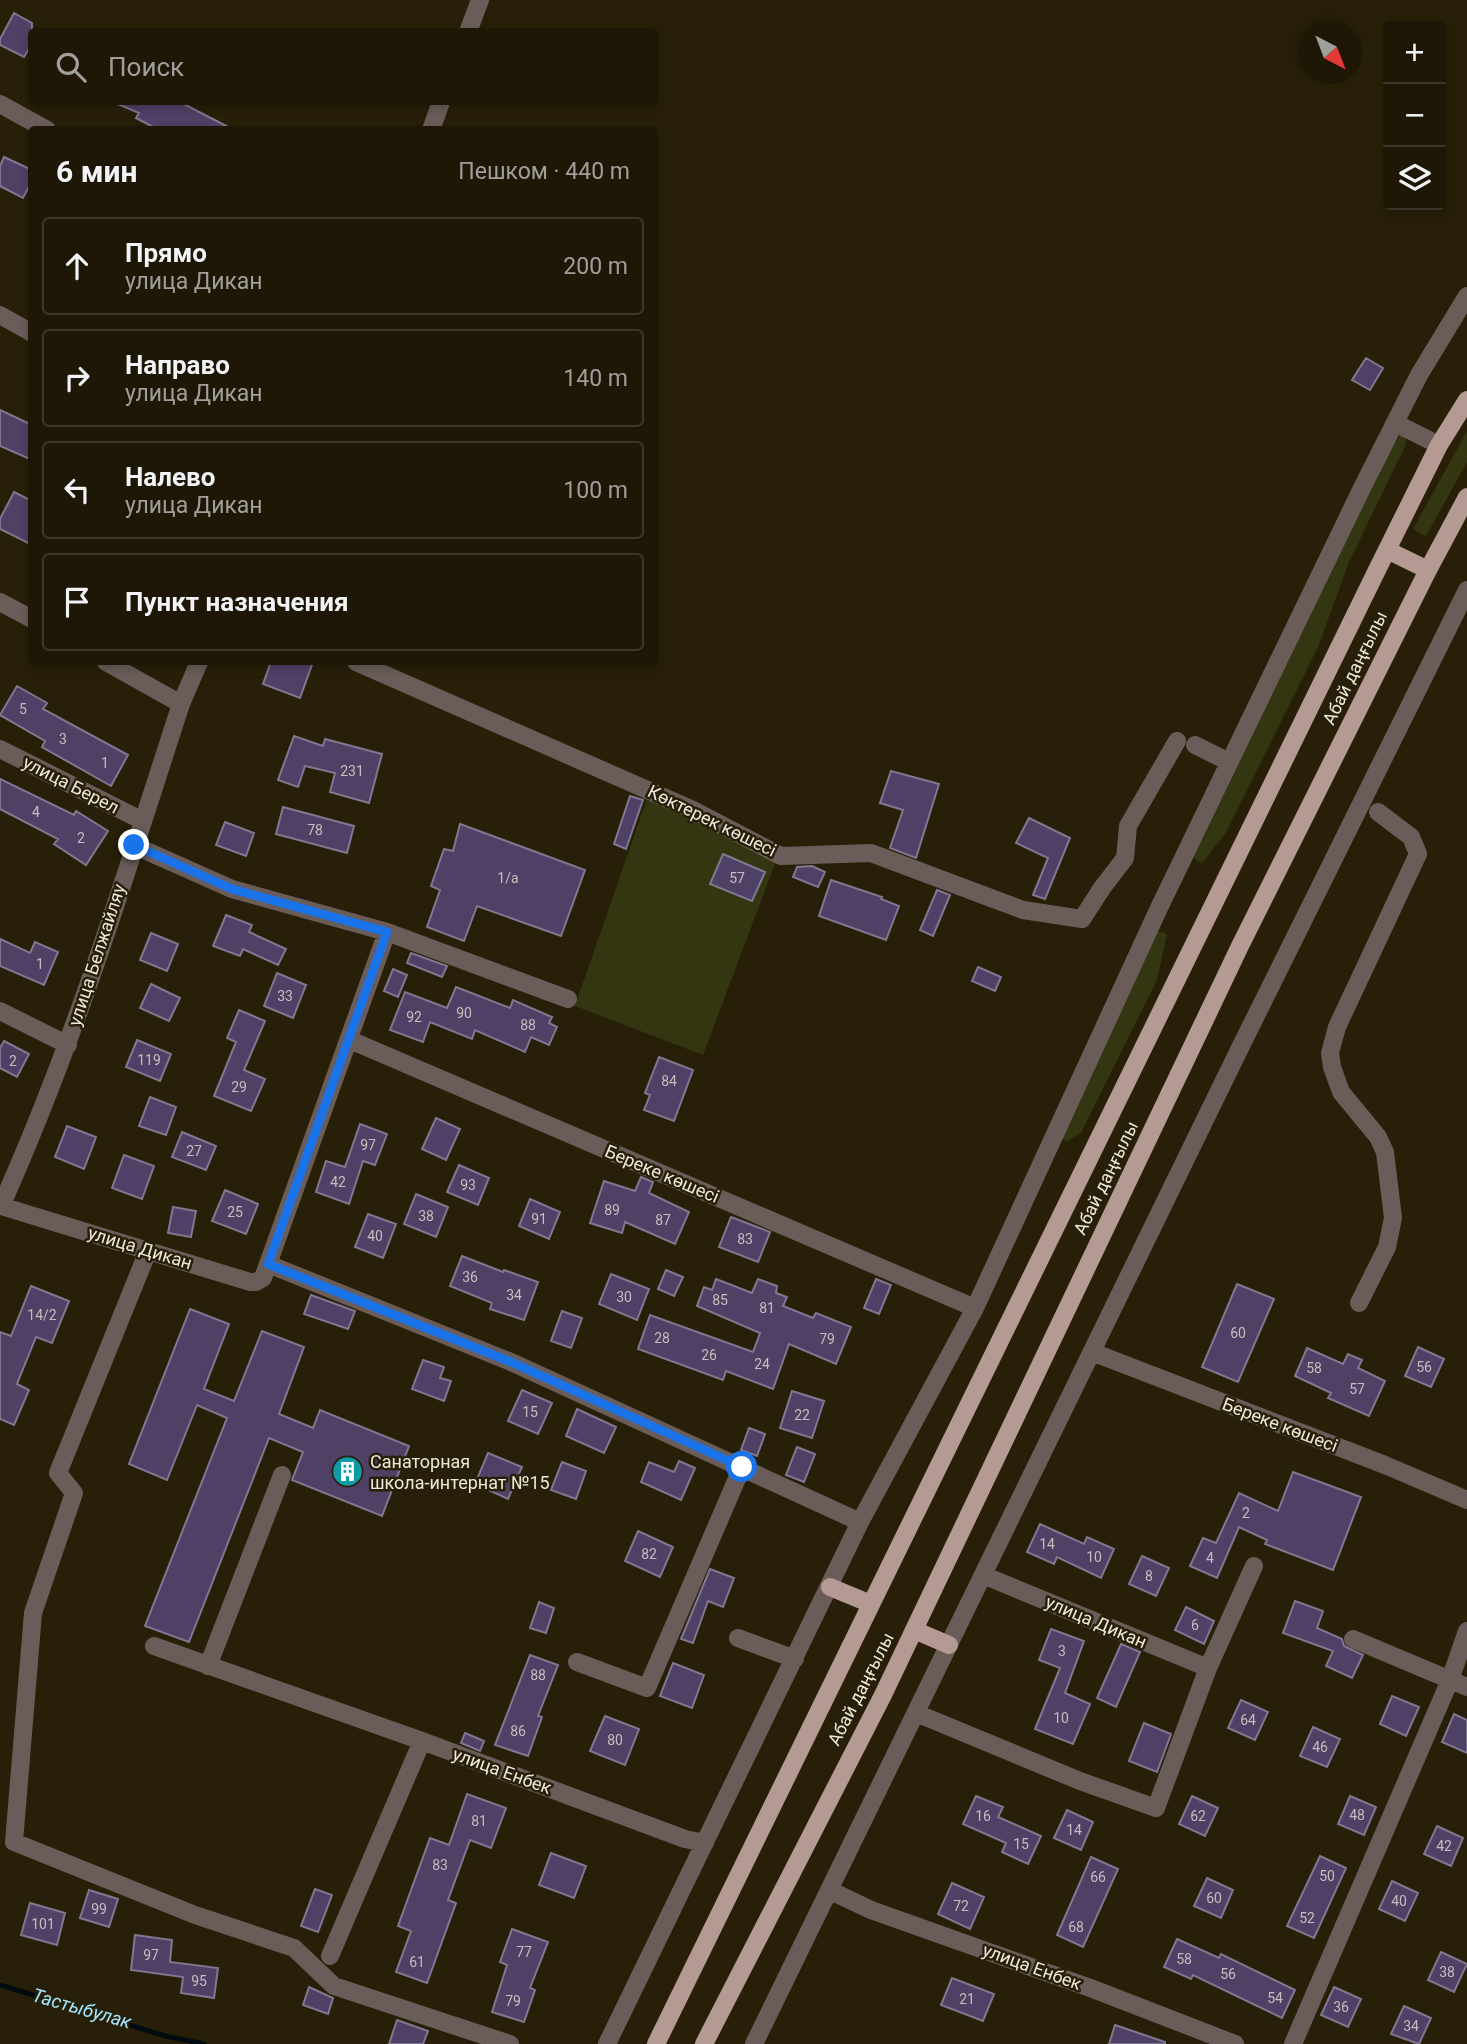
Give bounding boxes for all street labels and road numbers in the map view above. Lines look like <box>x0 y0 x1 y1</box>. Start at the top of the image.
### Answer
street label: Абай даңғылы <box>1318 608 1391 728</box>
street label: улица Берел <box>20 751 123 818</box>
street label: Көктерек көшесі <box>645 780 780 861</box>
street label: улица Белжайляу <box>64 881 130 1028</box>
street label: Абай даңғылы <box>1069 1118 1142 1238</box>
street label: Береке көшесі <box>602 1140 722 1207</box>
street label: улица Дикан <box>86 1222 195 1273</box>
street label: Береке көшесі <box>1220 1393 1341 1456</box>
street label: улица Дикан <box>1043 1591 1150 1652</box>
street label: Абай даңғылы <box>823 1629 898 1749</box>
street label: улица Енбек <box>450 1743 555 1798</box>
street label: улица Енбек <box>980 1939 1085 1994</box>

